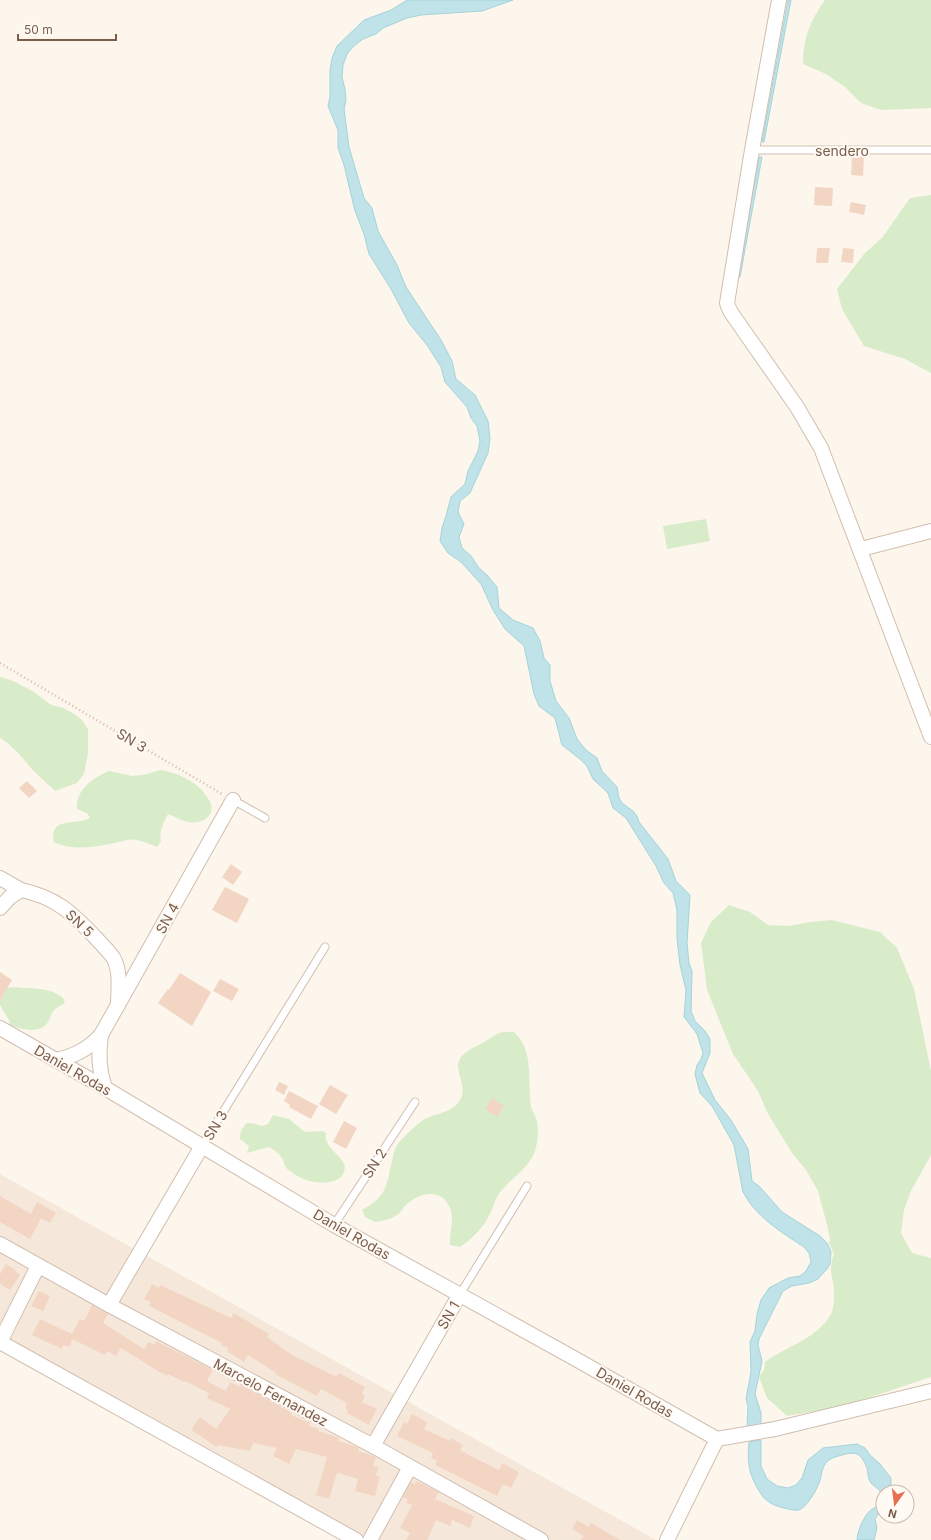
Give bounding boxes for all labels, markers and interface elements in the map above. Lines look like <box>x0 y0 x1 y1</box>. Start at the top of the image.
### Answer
scale bar <box>18 16 116 42</box>
text: 50 m <box>24 22 53 37</box>
street label: sendero <box>815 142 869 159</box>
street label: SN 3 <box>114 724 150 756</box>
street label: SN 4 <box>152 900 182 936</box>
street label: SN 5 <box>63 906 97 940</box>
street label: Daniel Rodas <box>31 1041 115 1099</box>
street label: SN 3 <box>199 1107 231 1143</box>
street label: SN 2 <box>358 1145 390 1181</box>
street label: Daniel Rodas <box>310 1205 394 1263</box>
street label: SN 1 <box>433 1298 463 1332</box>
street label: Marcelo Fernandez <box>211 1355 331 1429</box>
street label: Daniel Rodas <box>593 1363 677 1421</box>
north arrow <box>875 1484 915 1524</box>
text: N <box>887 1506 898 1522</box>

